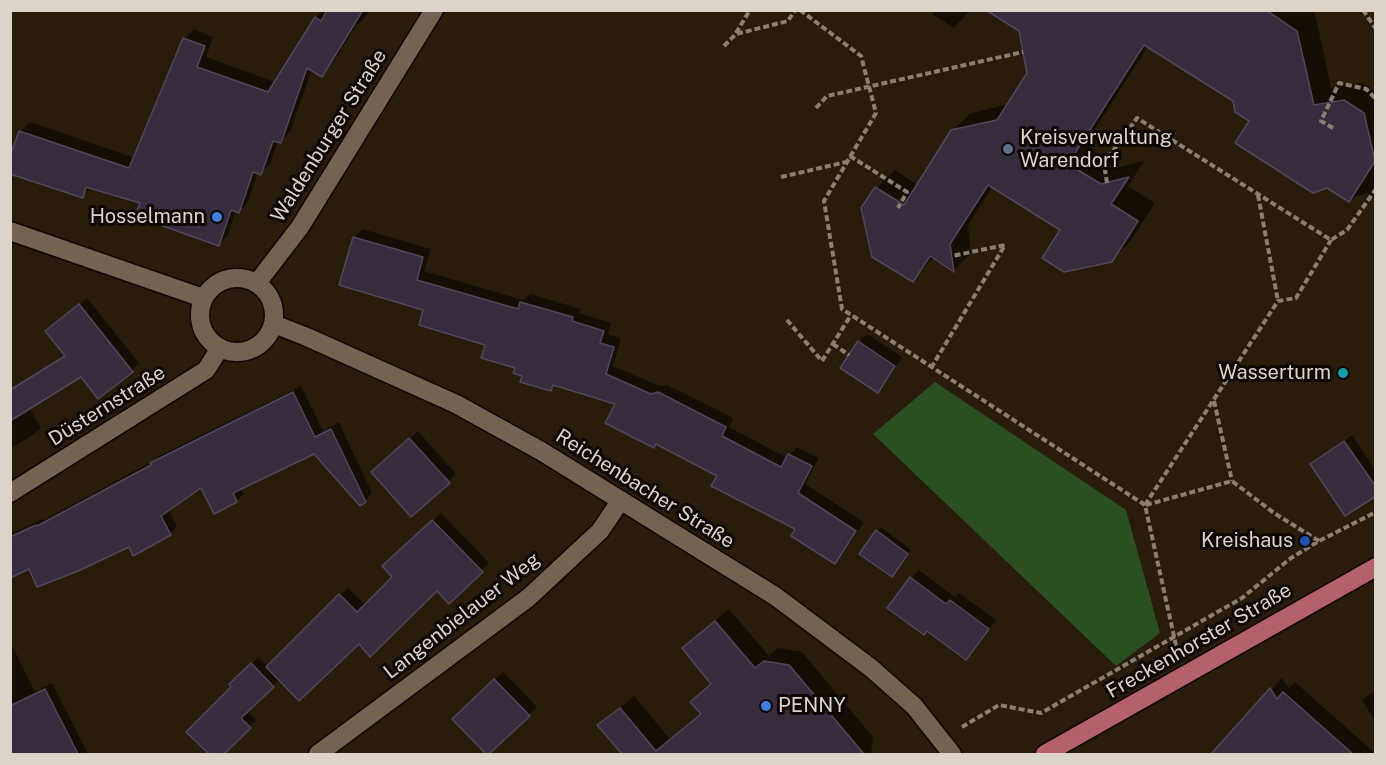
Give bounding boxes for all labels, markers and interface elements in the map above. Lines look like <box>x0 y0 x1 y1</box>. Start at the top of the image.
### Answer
street label: Waldenburger Straße <box>266 45 392 227</box>
place label: Kreisverwaltung Warendorf <box>1020 126 1172 173</box>
marker: Kreisverwaltung Warendorf <box>1001 142 1015 156</box>
place label: Hosselmann <box>90 205 205 229</box>
marker: Hosselmann <box>210 210 224 224</box>
street label: Düsternstraße <box>44 361 170 451</box>
place label: Wasserturm <box>1218 361 1331 385</box>
marker: Wasserturm <box>1336 366 1350 380</box>
street label: Reichenbacher Straße <box>551 424 739 554</box>
place label: Kreishaus <box>1201 529 1293 553</box>
marker: Kreishaus <box>1298 534 1312 548</box>
street label: Langenbielauer Weg <box>379 548 545 684</box>
street label: Freckenhorster Straße <box>1102 578 1296 704</box>
place label: PENNY <box>778 694 846 718</box>
marker: PENNY <box>759 699 773 713</box>

